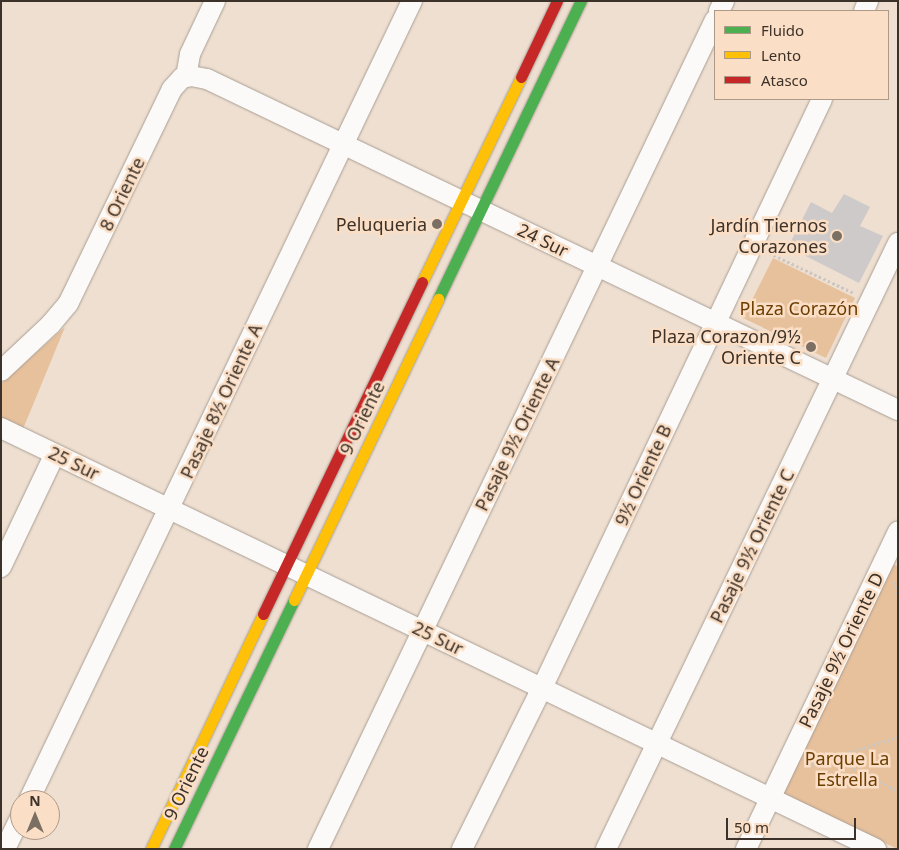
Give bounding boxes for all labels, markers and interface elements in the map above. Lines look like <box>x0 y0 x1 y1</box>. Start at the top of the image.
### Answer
legend <box>714 10 889 100</box>
text: Fluido <box>761 20 804 40</box>
text: Lento <box>761 45 801 65</box>
text: Atasco <box>761 70 808 90</box>
street label: 8 Oriente <box>95 154 149 234</box>
place label: Peluqueria <box>336 213 427 235</box>
place label: Jardín Tiernos Corazones <box>711 215 827 258</box>
marker: Peluqueria <box>431 218 443 230</box>
street label: 24 Sur <box>514 219 572 261</box>
marker: Jardín Tiernos Corazones <box>831 230 843 242</box>
park label: Plaza Corazón <box>740 297 858 319</box>
street label: Pasaje 8½ Oriente A <box>176 320 266 482</box>
place label: Plaza Corazon/9½ Oriente C <box>651 326 801 368</box>
marker: Plaza Corazon/9½ Oriente C <box>805 341 817 353</box>
street label: Pasaje 9½ Oriente A <box>470 354 564 514</box>
street label: 9 Oriente <box>335 378 389 458</box>
street label: 9½ Oriente B <box>610 421 676 529</box>
street label: 25 Sur <box>45 442 103 484</box>
street label: Pasaje 9½ Oriente C <box>705 466 799 626</box>
street label: Pasaje 9½ Oriente D <box>794 569 888 731</box>
street label: 25 Sur <box>409 617 467 659</box>
street label: 9 Oriente <box>159 743 213 823</box>
park label: Parque La Estrella <box>805 748 889 791</box>
north arrow <box>10 790 60 840</box>
text: N <box>29 791 41 810</box>
scale bar <box>729 808 859 840</box>
text: 50 m <box>734 817 769 837</box>

